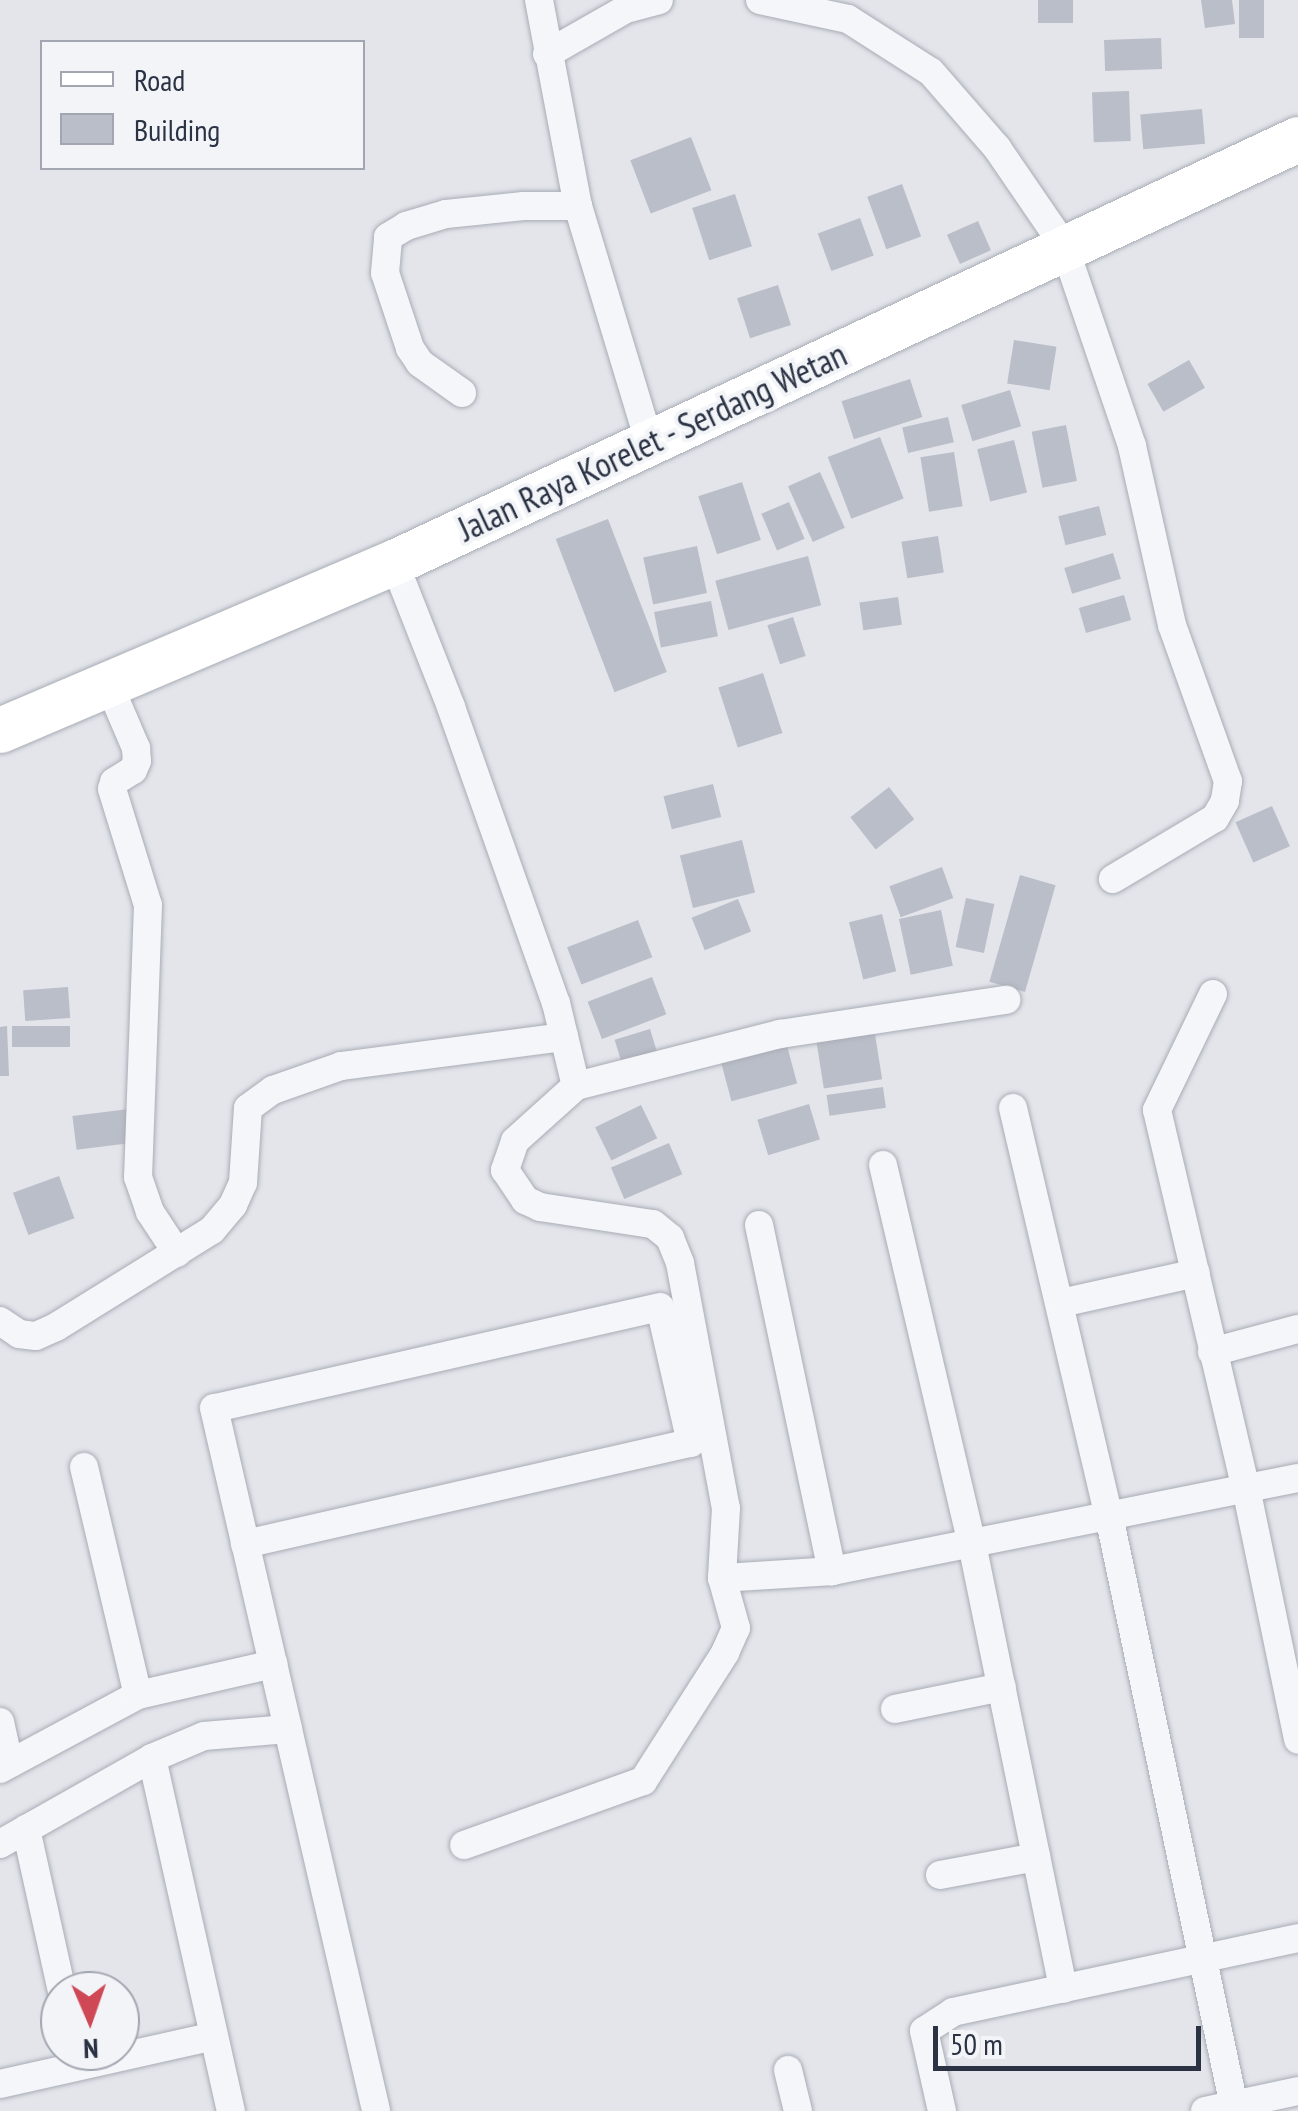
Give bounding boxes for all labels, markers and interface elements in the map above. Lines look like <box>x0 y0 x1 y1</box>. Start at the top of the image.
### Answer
legend <box>40 40 365 170</box>
text: Road <box>134 60 185 99</box>
text: Building <box>134 110 220 149</box>
street label: Jalan Raya Korelet - Serdang Wetan <box>450 332 854 550</box>
north arrow <box>40 1971 140 2071</box>
scale bar <box>938 2006 1206 2068</box>
text: 50 m <box>950 2024 1003 2063</box>
text: N <box>83 2031 99 2068</box>

